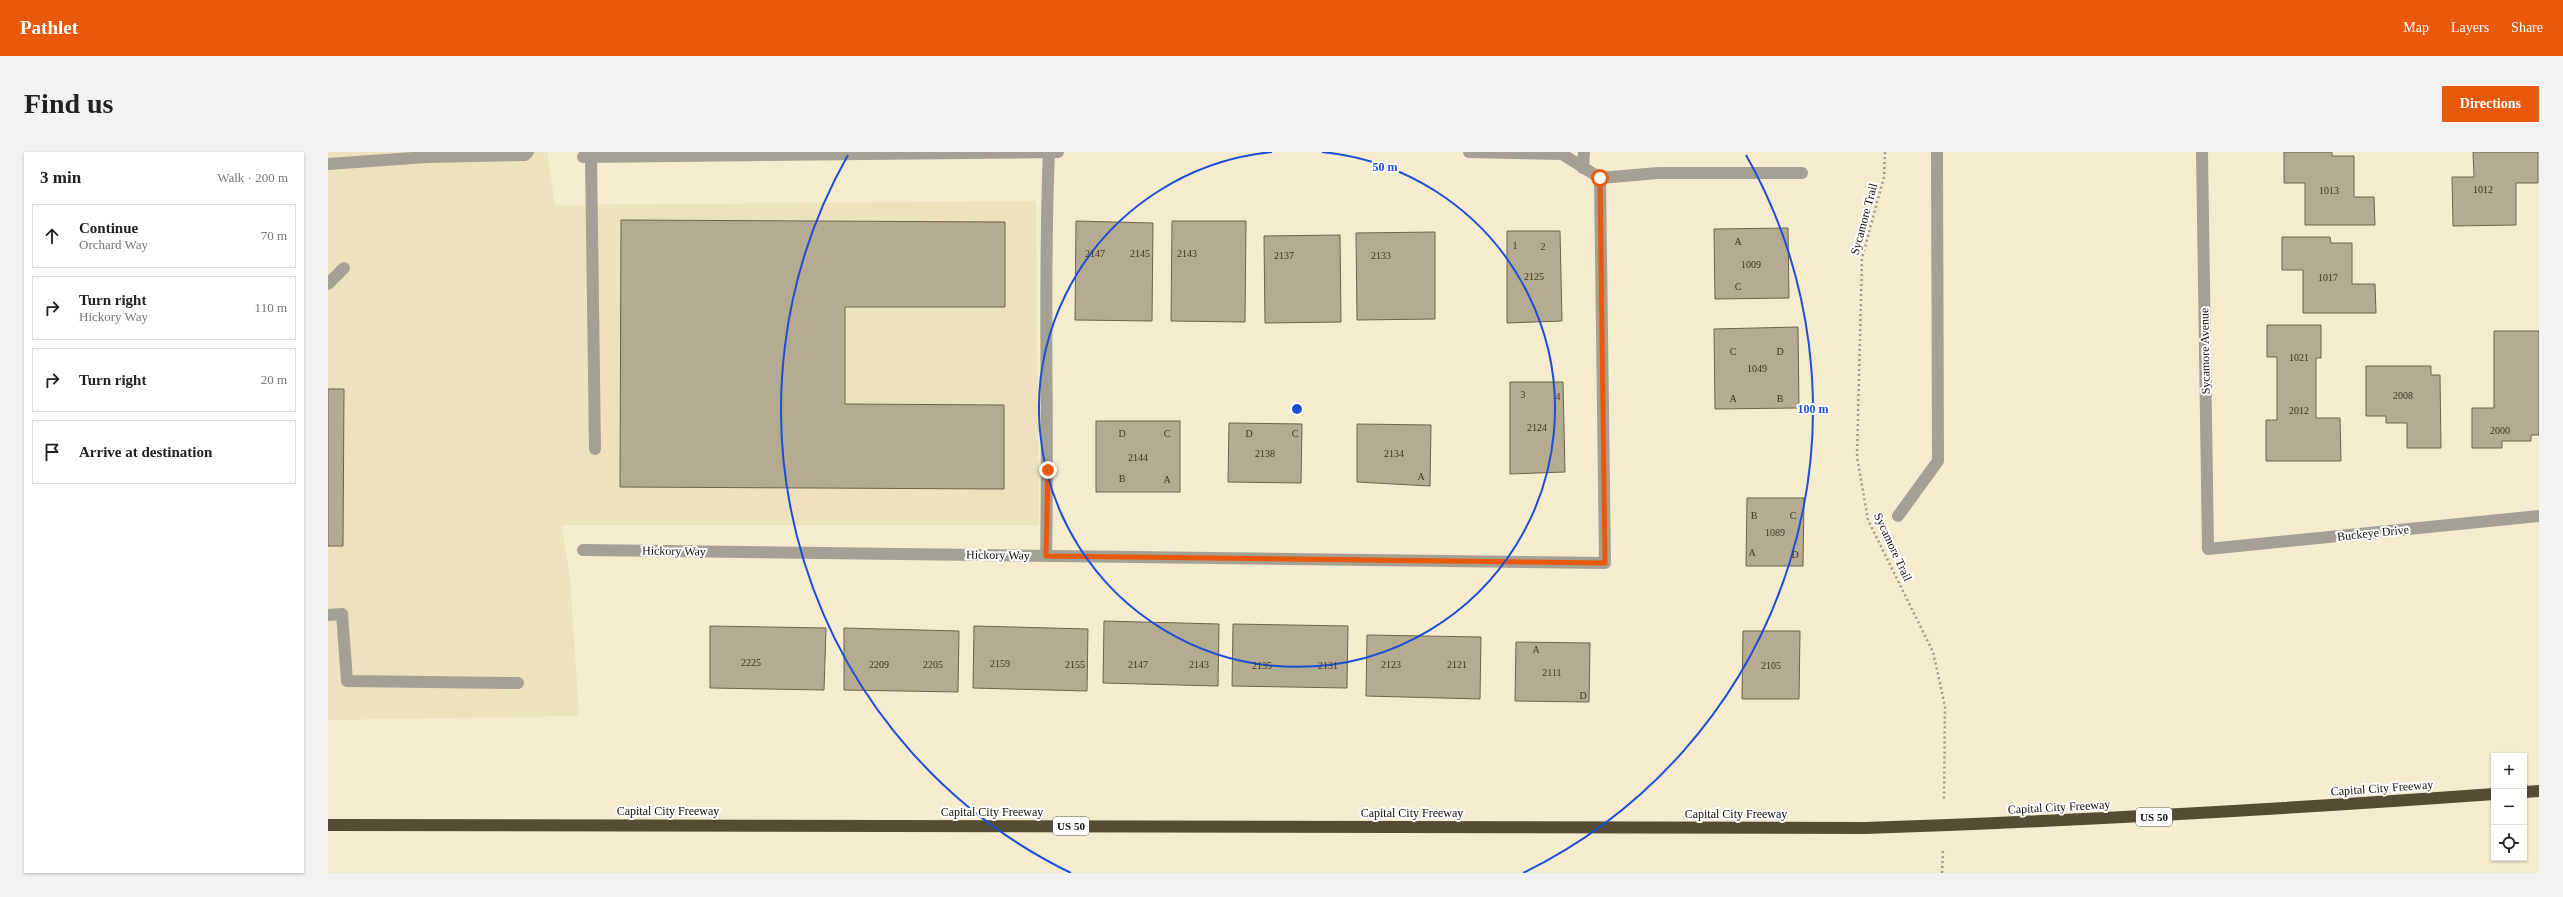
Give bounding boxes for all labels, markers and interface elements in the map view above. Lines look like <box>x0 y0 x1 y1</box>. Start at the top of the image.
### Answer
text: Pathlet <box>20 17 78 38</box>
text: Map <box>2403 20 2429 35</box>
text: Layers <box>2451 20 2489 35</box>
text: Share <box>2511 20 2543 35</box>
button: Directions <box>2442 86 2539 122</box>
text: Find us <box>24 88 114 119</box>
text: 50 m <box>1373 160 1398 174</box>
text: 3 min <box>40 168 81 187</box>
route start <box>1591 169 1609 187</box>
text: Walk · 200 m <box>217 170 288 185</box>
street label: Sycamore Trail <box>1848 181 1880 256</box>
house number: 1012 <box>2473 184 2493 195</box>
house number: 1013 <box>2319 185 2339 196</box>
text: Continue <box>79 220 138 236</box>
icon: ahead <box>41 225 63 247</box>
text: 70 m <box>261 228 287 243</box>
house number: A <box>1734 236 1742 247</box>
text: Orchard Way <box>79 237 148 252</box>
house number: 1 <box>1513 240 1518 251</box>
house number: 2 <box>1541 241 1546 252</box>
house number: 2147 <box>1085 248 1105 259</box>
house number: 2145 <box>1130 248 1150 259</box>
house number: 2143 <box>1177 248 1197 259</box>
house number: 2137 <box>1274 250 1294 261</box>
house number: 2133 <box>1371 250 1391 261</box>
house number: 1009 <box>1741 259 1761 270</box>
house number: 2125 <box>1524 271 1544 282</box>
house number: 1017 <box>2318 272 2338 283</box>
house number: C <box>1735 281 1742 292</box>
text: Turn right <box>79 292 146 308</box>
icon: right <box>41 297 63 319</box>
text: 110 m <box>255 300 287 315</box>
street label: Sycamore Avenue <box>2197 308 2213 394</box>
text: Hickory Way <box>79 309 148 324</box>
house number: C <box>1730 346 1737 357</box>
house number: D <box>1776 346 1784 357</box>
house number: 1021 <box>2289 352 2309 363</box>
house number: 1049 <box>1747 363 1767 374</box>
icon: right <box>41 369 63 391</box>
text: Turn right <box>79 372 146 388</box>
text: 20 m <box>261 372 287 387</box>
house number: 3 <box>1521 389 1526 400</box>
house number: 2008 <box>2393 390 2413 401</box>
house number: 4 <box>1556 391 1561 402</box>
house number: A <box>1729 393 1737 404</box>
house number: B <box>1777 393 1784 404</box>
centre of rings <box>1290 402 1304 416</box>
text: 100 m <box>1798 402 1829 416</box>
house number: 2012 <box>2289 405 2309 416</box>
house number: 2124 <box>1527 422 1547 433</box>
house number: 2000 <box>2490 425 2510 436</box>
house number: D <box>1118 428 1126 439</box>
house number: C <box>1164 428 1171 439</box>
house number: D <box>1245 428 1253 439</box>
house number: C <box>1292 428 1299 439</box>
icon: arrive <box>41 441 63 463</box>
text: Arrive at destination <box>79 444 212 460</box>
house number: 2138 <box>1255 448 1275 459</box>
house number: 2134 <box>1384 448 1404 459</box>
house number: 2144 <box>1128 452 1148 463</box>
route end <box>1039 461 1057 479</box>
house number: A <box>1417 471 1425 482</box>
house number: B <box>1119 473 1126 484</box>
house number: A <box>1163 474 1171 485</box>
house number: B <box>1751 510 1758 521</box>
house number: C <box>1790 510 1797 521</box>
street label: Sycamore Trail <box>1871 511 1915 584</box>
street label: Buckeye Drive <box>2336 522 2410 544</box>
house number: 1089 <box>1765 527 1785 538</box>
street label: Hickory Way <box>642 543 706 559</box>
street label: Hickory Way <box>966 547 1030 563</box>
house number: A <box>1748 547 1756 558</box>
house number: D <box>1791 549 1799 560</box>
house number: A <box>1532 644 1540 655</box>
house number: 2225 <box>741 657 761 668</box>
house number: 2159 <box>990 658 1010 669</box>
house number: 2209 <box>869 659 889 670</box>
house number: 2205 <box>923 659 943 670</box>
house number: 2155 <box>1065 659 1085 670</box>
house number: 2147 <box>1128 659 1148 670</box>
house number: 2143 <box>1189 659 1209 670</box>
house number: 2123 <box>1381 659 1401 670</box>
house number: 2121 <box>1447 659 1467 670</box>
house number: 2135 <box>1252 660 1272 671</box>
house number: 2131 <box>1318 660 1338 671</box>
house number: 2105 <box>1761 660 1781 671</box>
house number: 2111 <box>1542 667 1562 678</box>
house number: D <box>1579 690 1587 701</box>
map controls <box>2491 753 2527 861</box>
button: + <box>2491 753 2527 789</box>
street label: Capital City Freeway <box>2330 777 2434 799</box>
button: − <box>2491 789 2527 825</box>
street label: Capital City Freeway <box>2007 797 2111 817</box>
street label: Capital City Freeway <box>617 804 719 818</box>
street label: Capital City Freeway <box>941 805 1043 819</box>
street label: Capital City Freeway <box>1361 806 1463 820</box>
street label: Capital City Freeway <box>1685 807 1787 821</box>
road number: US 50 <box>2136 808 2172 826</box>
road number: US 50 <box>1053 817 1089 835</box>
button: locate <box>2491 825 2527 861</box>

